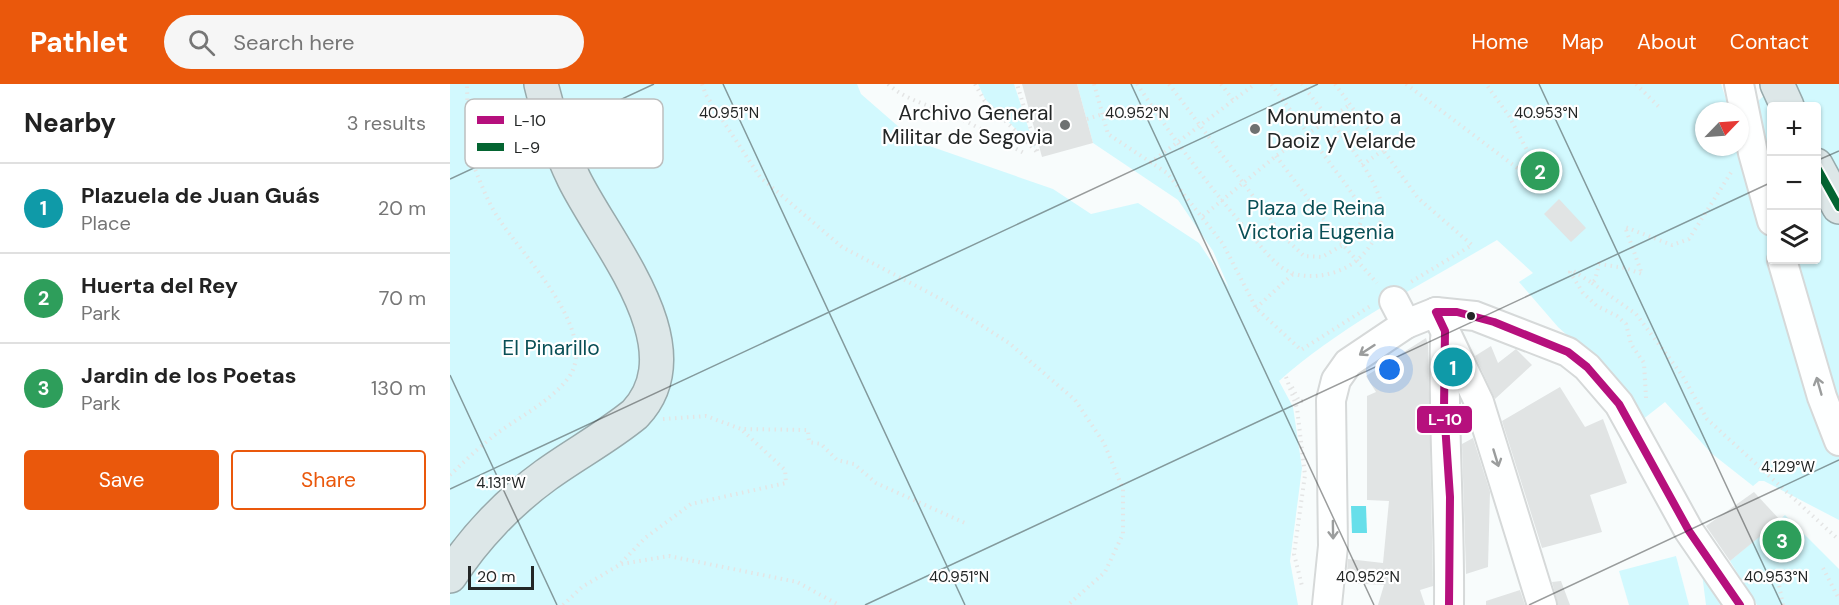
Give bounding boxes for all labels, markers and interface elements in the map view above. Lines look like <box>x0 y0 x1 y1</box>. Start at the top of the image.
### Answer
search box <box>164 15 584 69</box>
text: Pathlet <box>30 24 128 61</box>
icon: search <box>185 26 218 59</box>
text: Search here <box>233 28 355 57</box>
text: Home <box>1471 28 1529 56</box>
text: Map <box>1562 28 1604 56</box>
text: About <box>1637 28 1697 56</box>
text: Contact <box>1730 28 1809 56</box>
legend <box>465 99 663 168</box>
place label: Archivo General Militar de Segovia <box>882 99 1053 151</box>
north arrow <box>1695 102 1749 156</box>
map controls <box>1767 102 1821 264</box>
button: + <box>1767 102 1821 156</box>
text: 40.951°N <box>699 103 759 123</box>
text: 40.952°N <box>1105 103 1169 123</box>
place label: Monumento a Daoiz y Velarde <box>1267 103 1416 155</box>
text: 40.953°N <box>1514 103 1578 123</box>
text: Nearby <box>24 106 116 140</box>
text: 3 results <box>347 110 426 136</box>
text: L-10 <box>514 110 546 131</box>
marker: Archivo General Militar de Segovia <box>1058 118 1072 132</box>
marker: Monumento a Daoiz y Velarde <box>1248 122 1262 136</box>
text: L-9 <box>514 137 540 158</box>
pin: 2 <box>1520 148 1560 194</box>
button: − <box>1767 156 1821 210</box>
text: Plazuela de Juan Guás <box>81 181 320 210</box>
park label: Plaza de Reina Victoria Eugenia <box>1238 194 1394 246</box>
text: 1 <box>40 195 47 221</box>
text: 20 m <box>378 195 426 221</box>
text: Place <box>81 210 131 236</box>
button: layers <box>1767 210 1821 264</box>
text: Huerta del Rey <box>81 271 238 300</box>
text: 2 <box>38 285 49 311</box>
text: 70 m <box>379 285 426 311</box>
text: Park <box>81 300 121 326</box>
unlabelled marker <box>1465 310 1477 322</box>
park label: El Pinarillo <box>502 334 600 362</box>
one-way arrow <box>1359 344 1376 356</box>
pin: 1 <box>1434 344 1472 390</box>
your location <box>1375 355 1404 384</box>
text: Jardin de los Poetas <box>81 361 296 390</box>
text: 3 <box>37 375 50 401</box>
text: 130 m <box>371 375 426 401</box>
one-way arrow <box>1813 377 1824 396</box>
text: Park <box>81 390 121 416</box>
line badge: L-10 <box>1416 405 1473 434</box>
text: L-10 <box>1428 409 1462 430</box>
one-way arrow <box>1491 448 1502 467</box>
button: Save <box>24 450 219 510</box>
button: Share <box>231 450 426 510</box>
text: 4.129°W <box>1761 457 1815 477</box>
text: 4.131°W <box>476 473 526 493</box>
pin: 3 <box>1762 518 1802 562</box>
one-way arrow <box>1327 520 1339 540</box>
scale bar <box>468 563 534 590</box>
text: 20 m <box>477 566 516 587</box>
text: 40.951°N <box>929 567 989 587</box>
text: 40.952°N <box>1336 567 1400 587</box>
text: 40.953°N <box>1744 567 1808 587</box>

